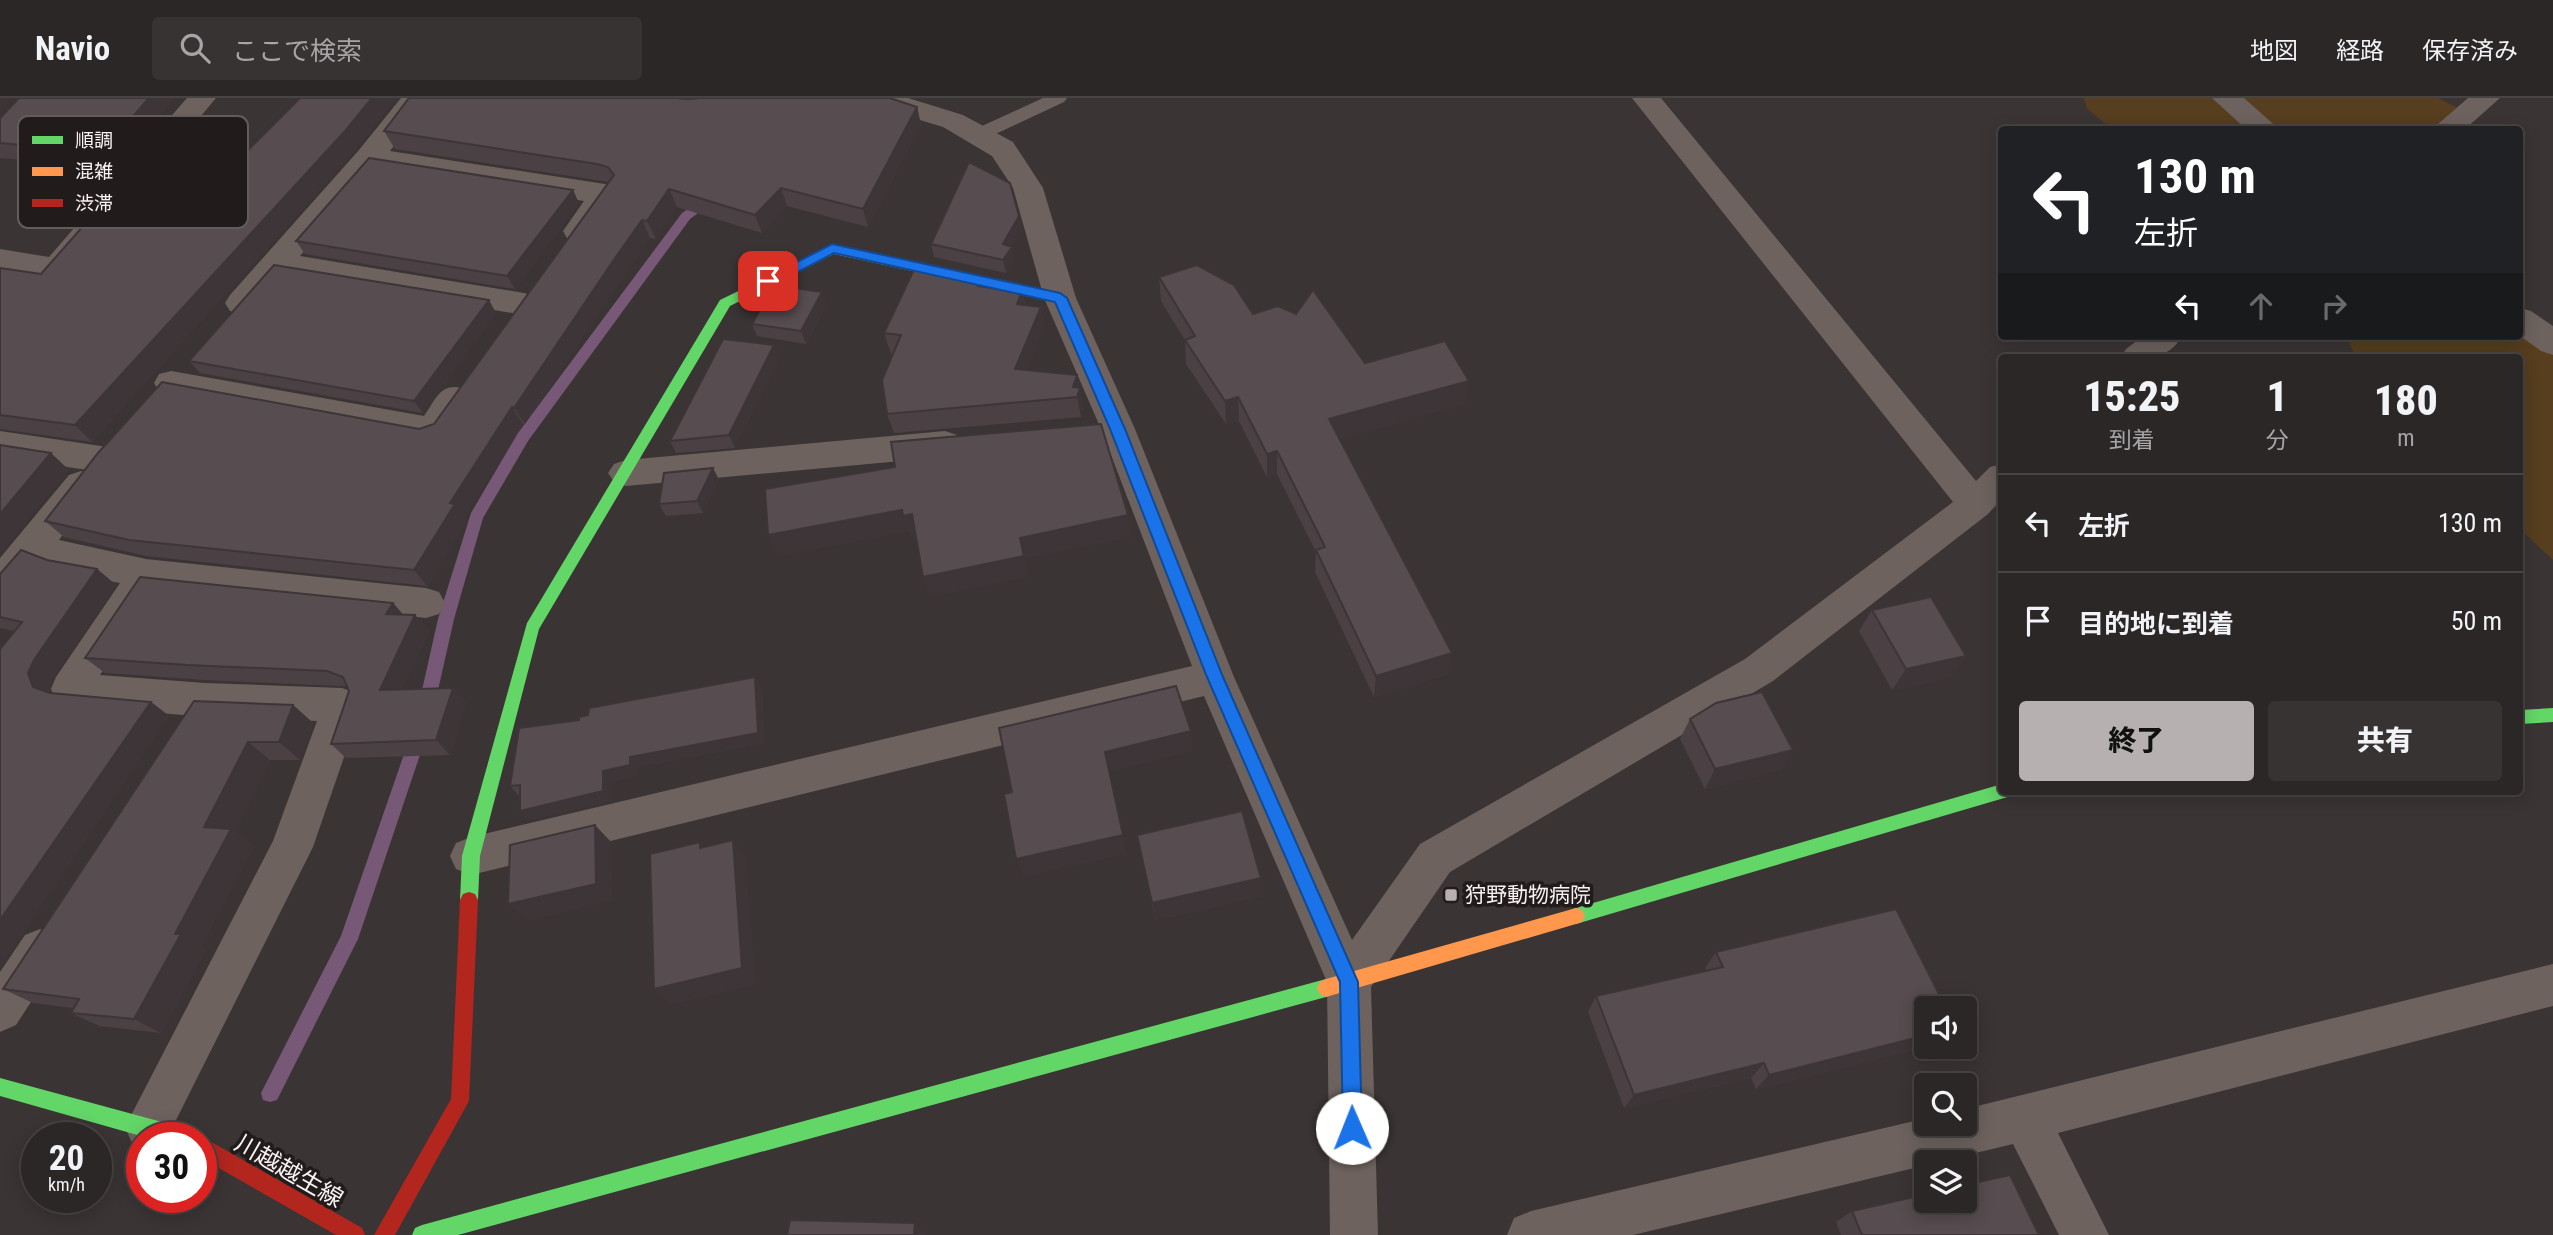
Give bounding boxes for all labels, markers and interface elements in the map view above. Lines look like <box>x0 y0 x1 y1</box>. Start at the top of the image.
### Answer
search box <box>152 17 642 80</box>
text: Navio <box>35 29 110 68</box>
icon: search <box>176 29 214 67</box>
text: ここで検索 <box>232 36 362 66</box>
text: 地図 <box>2250 37 2298 65</box>
text: 経路 <box>2336 37 2384 65</box>
text: 保存済み <box>2422 37 2518 65</box>
legend <box>18 116 248 228</box>
text: 順調 <box>75 129 113 152</box>
text: 130 m <box>2134 148 2256 205</box>
icon: left <box>2019 154 2110 245</box>
text: 混雑 <box>75 160 113 183</box>
text: 渋滞 <box>75 192 113 215</box>
text: 左折 <box>2134 214 2198 252</box>
pin <box>738 251 798 311</box>
icon: arrive <box>749 262 787 300</box>
icon: left <box>2169 287 2207 325</box>
icon: ahead <box>2242 287 2280 325</box>
icon: right <box>2315 287 2353 325</box>
text: 15:25 <box>2083 372 2180 421</box>
text: 1 <box>2266 372 2288 421</box>
text: 180 <box>2374 376 2438 425</box>
text: m <box>2397 425 2414 452</box>
text: 到着 <box>2109 427 2155 454</box>
text: 分 <box>2266 427 2289 454</box>
icon: left <box>2019 504 2057 542</box>
text: 130 m <box>2438 508 2502 538</box>
text: 左折 <box>2078 511 2130 541</box>
icon: arrive <box>2019 602 2057 640</box>
text: 50 m <box>2451 606 2502 636</box>
text: 目的地に到着 <box>2078 609 2234 639</box>
button: 終了 <box>2019 701 2254 781</box>
button: 共有 <box>2268 701 2502 781</box>
place label: 狩野動物病院 <box>1465 883 1591 907</box>
marker: 狩野動物病院 <box>1443 887 1459 903</box>
map controls <box>1914 996 1977 1213</box>
button: sound <box>1914 996 1977 1059</box>
button: search <box>1914 1073 1977 1136</box>
position arrow <box>1315 1091 1389 1165</box>
speed limit sign: 30 <box>126 1122 217 1213</box>
street label: 川越越生線 <box>230 1129 348 1213</box>
text: 20 <box>49 1138 84 1179</box>
button: layers <box>1914 1150 1977 1213</box>
text: km/h <box>48 1174 85 1195</box>

